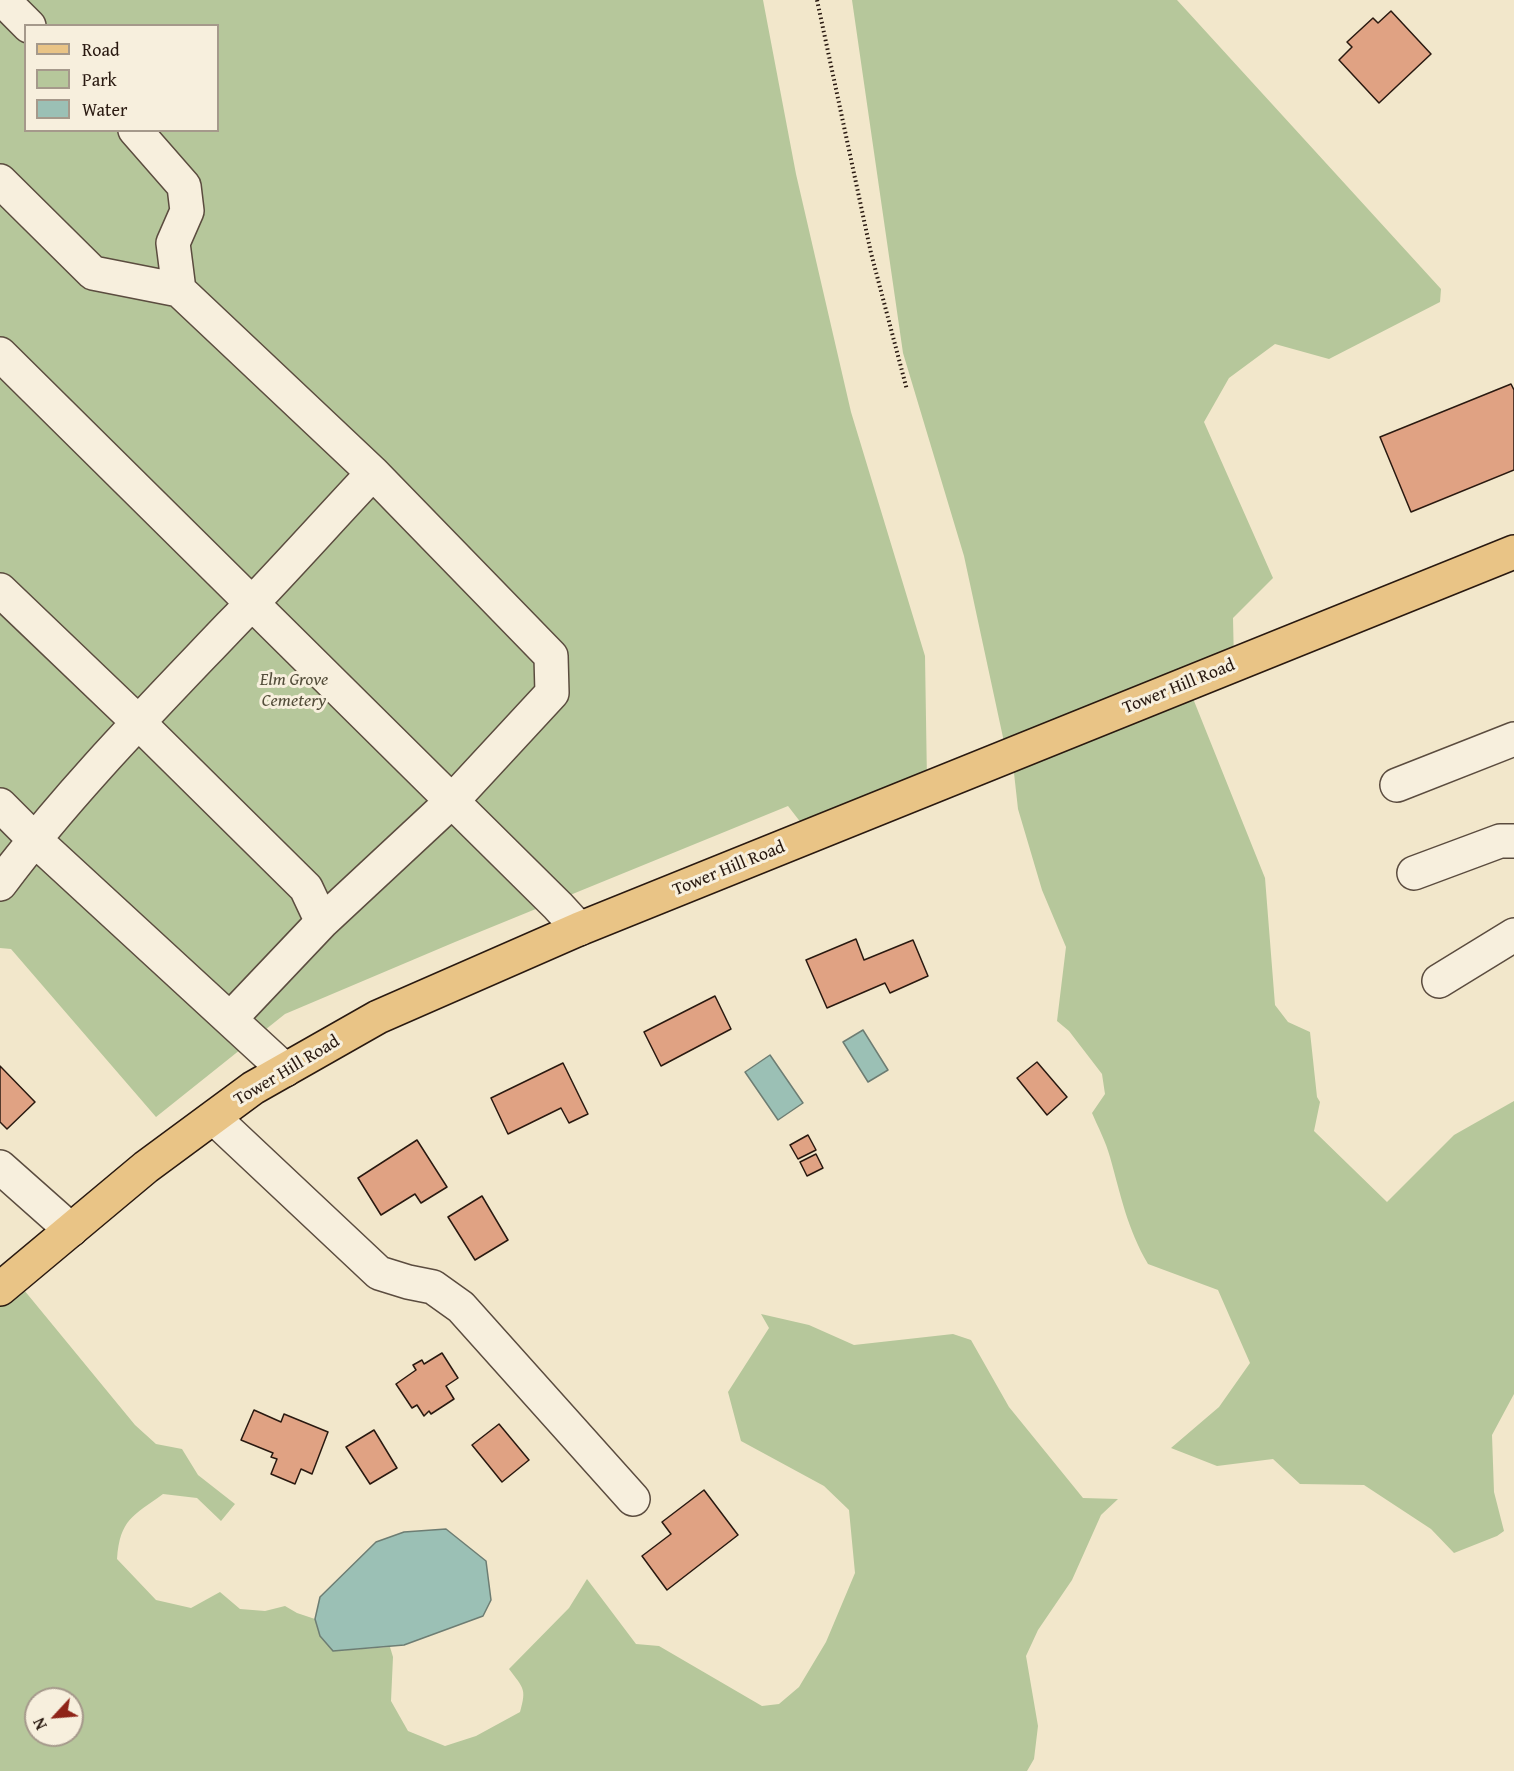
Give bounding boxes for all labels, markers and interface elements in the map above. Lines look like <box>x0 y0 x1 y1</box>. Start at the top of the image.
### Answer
legend <box>24 24 219 132</box>
text: Road <box>82 36 120 63</box>
text: Park <box>82 66 117 93</box>
text: Water <box>82 96 127 123</box>
street label: Tower Hill Road <box>1120 655 1238 719</box>
park label: Elm Grove Cemetery <box>260 669 328 712</box>
street label: Tower Hill Road <box>670 837 788 901</box>
street label: Tower Hill Road <box>230 1031 344 1111</box>
north arrow <box>24 1687 84 1747</box>
text: N <box>26 1714 53 1734</box>

